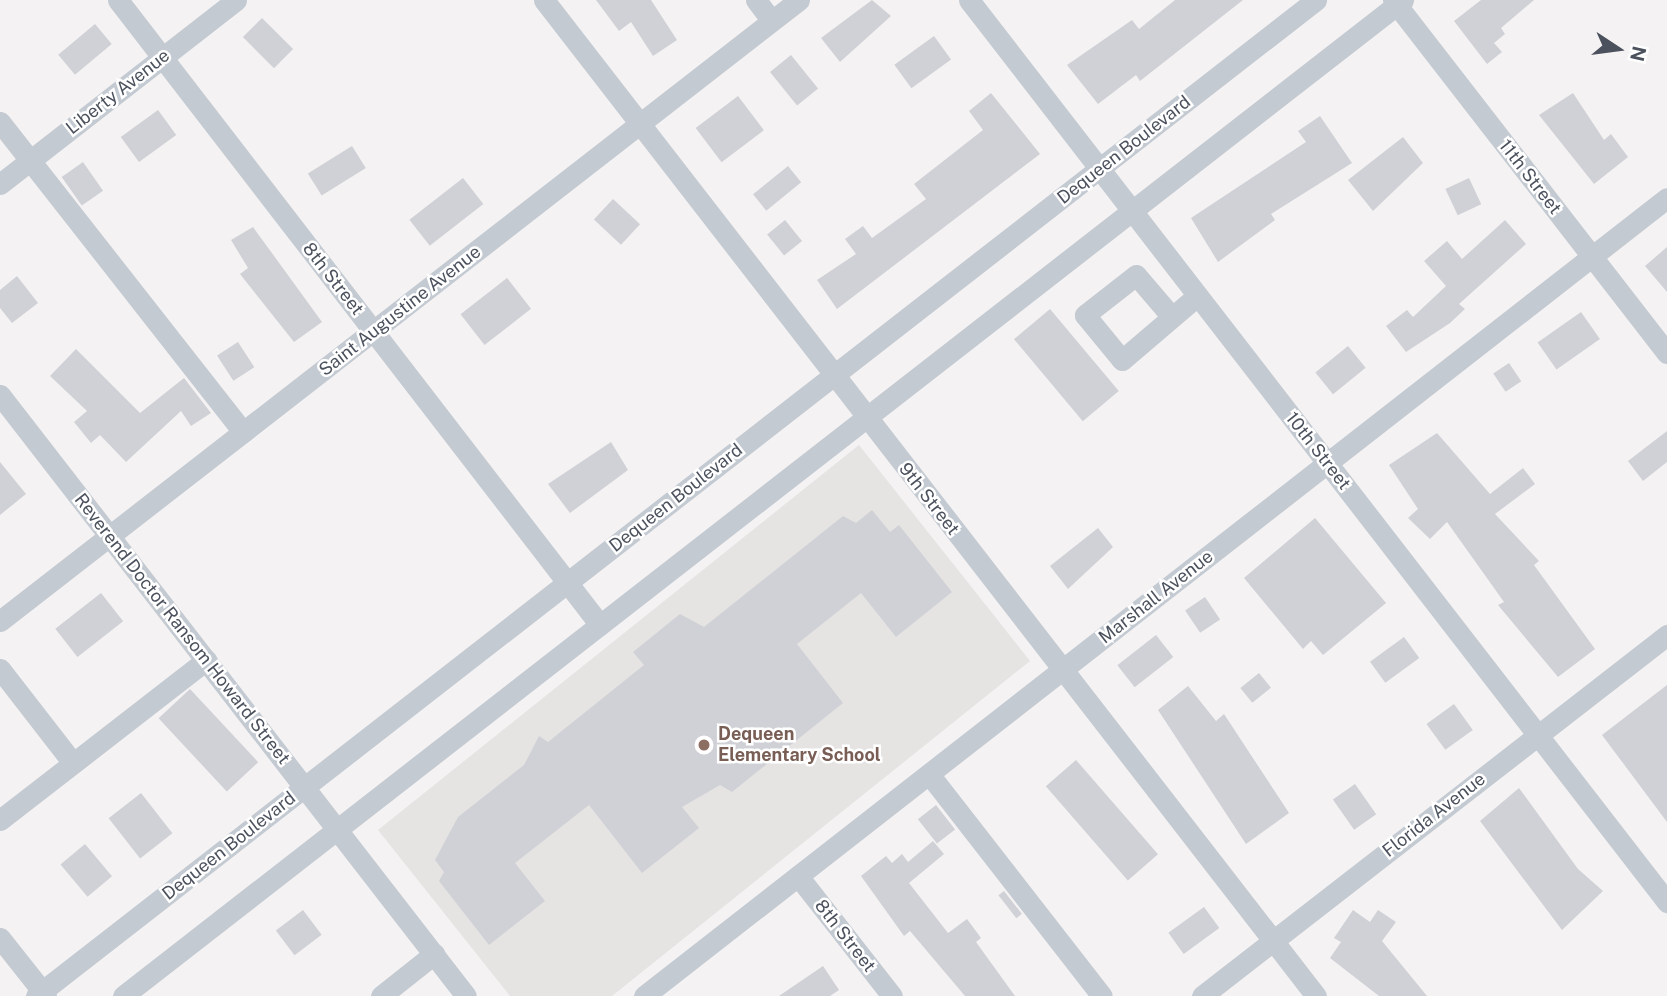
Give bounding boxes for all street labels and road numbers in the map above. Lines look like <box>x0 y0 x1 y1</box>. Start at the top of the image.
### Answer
street label: Liberty Avenue <box>62 45 174 139</box>
street label: Dequeen Boulevard <box>1053 91 1195 209</box>
street label: 11th Street <box>1494 135 1566 219</box>
street label: 8th Street <box>298 238 368 320</box>
street label: Saint Augustine Avenue <box>315 241 485 381</box>
street label: 10th Street <box>1281 408 1355 494</box>
street label: Dequeen Boulevard <box>605 439 747 557</box>
street label: 9th Street <box>894 459 964 539</box>
street label: Reverend Doctor Ransom Howard Street <box>70 489 294 769</box>
street label: Marshall Avenue <box>1095 546 1217 648</box>
street label: Florida Avenue <box>1378 768 1490 862</box>
street label: Dequeen Boulevard <box>158 787 300 905</box>
street label: 8th Street <box>810 895 880 977</box>

